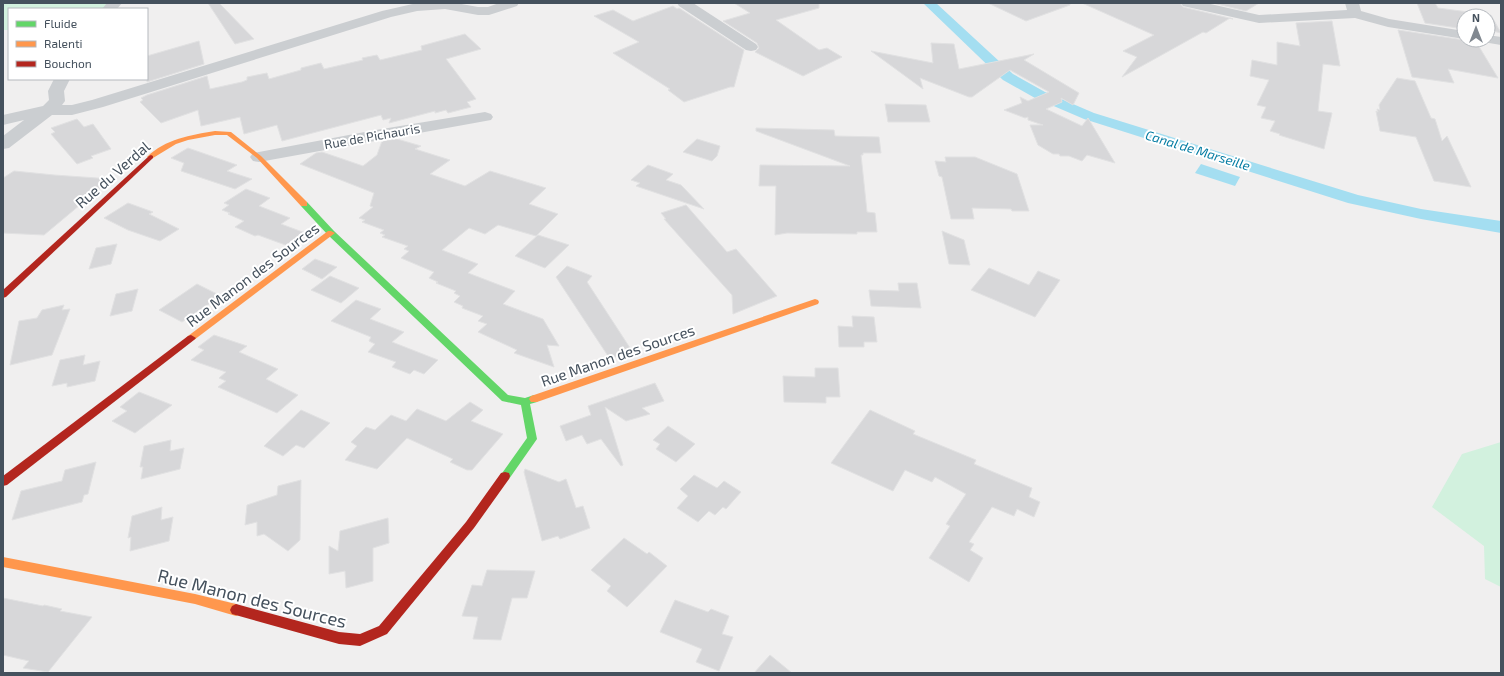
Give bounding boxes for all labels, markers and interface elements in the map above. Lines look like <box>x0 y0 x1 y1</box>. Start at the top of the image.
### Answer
legend <box>8 8 148 80</box>
north arrow <box>1456 8 1496 48</box>
text: N <box>1472 11 1480 24</box>
text: Fluide <box>44 16 77 30</box>
text: Ralenti <box>44 36 83 50</box>
text: Bouchon <box>44 56 92 70</box>
street label: Rue de Pichauris <box>323 120 421 152</box>
water label: Canal de Marseille <box>1144 126 1252 174</box>
street label: Rue du Verdal <box>71 137 154 212</box>
street label: Rue Manon des Sources <box>182 218 322 330</box>
street label: Rue Manon des Sources <box>538 320 697 390</box>
street label: Rue Manon des Sources <box>155 564 349 632</box>

